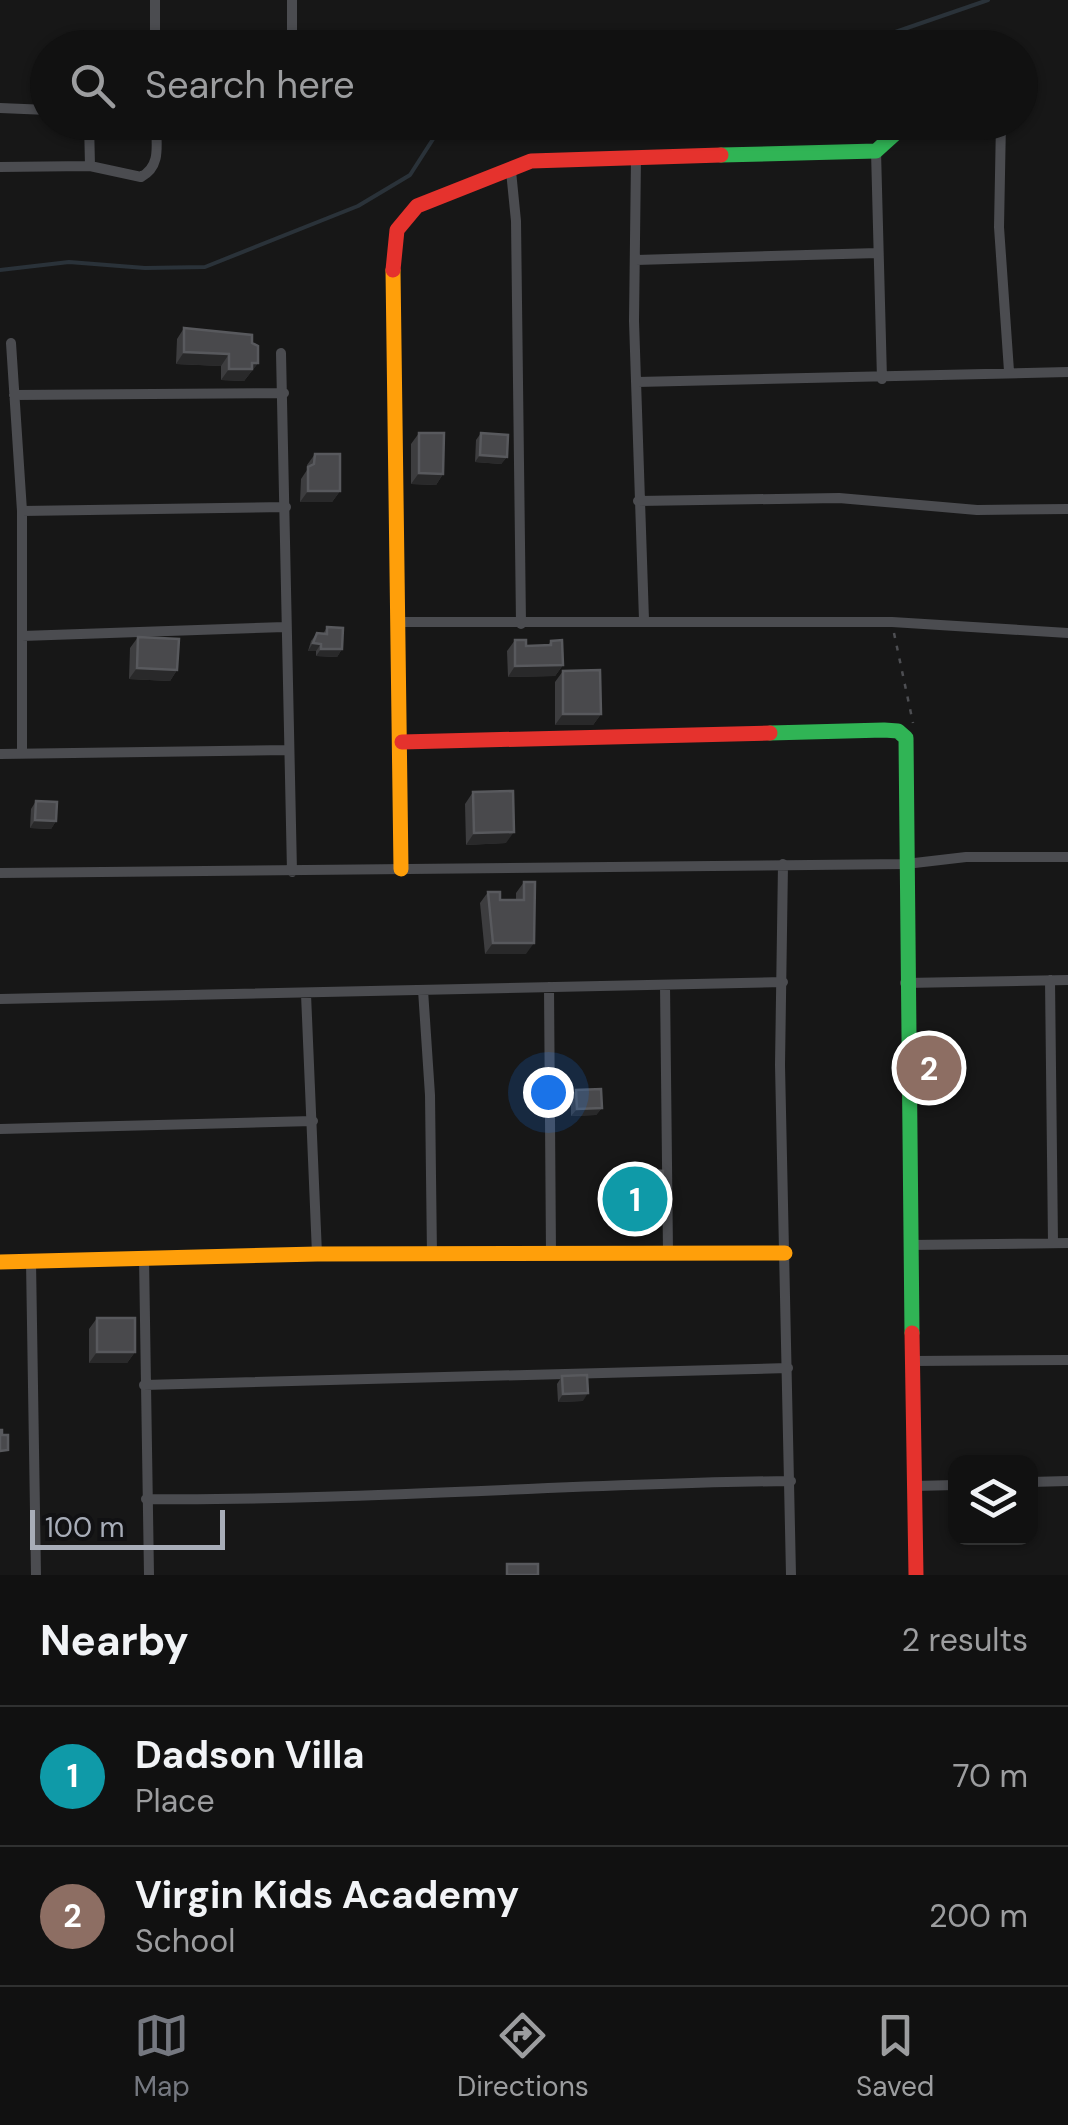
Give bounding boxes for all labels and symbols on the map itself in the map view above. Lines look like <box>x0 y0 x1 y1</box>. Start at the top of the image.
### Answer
pin: 2 <box>896 1030 962 1106</box>
your location <box>523 1067 574 1118</box>
pin: 1 <box>602 1162 668 1236</box>
scale bar <box>30 1505 225 1550</box>

